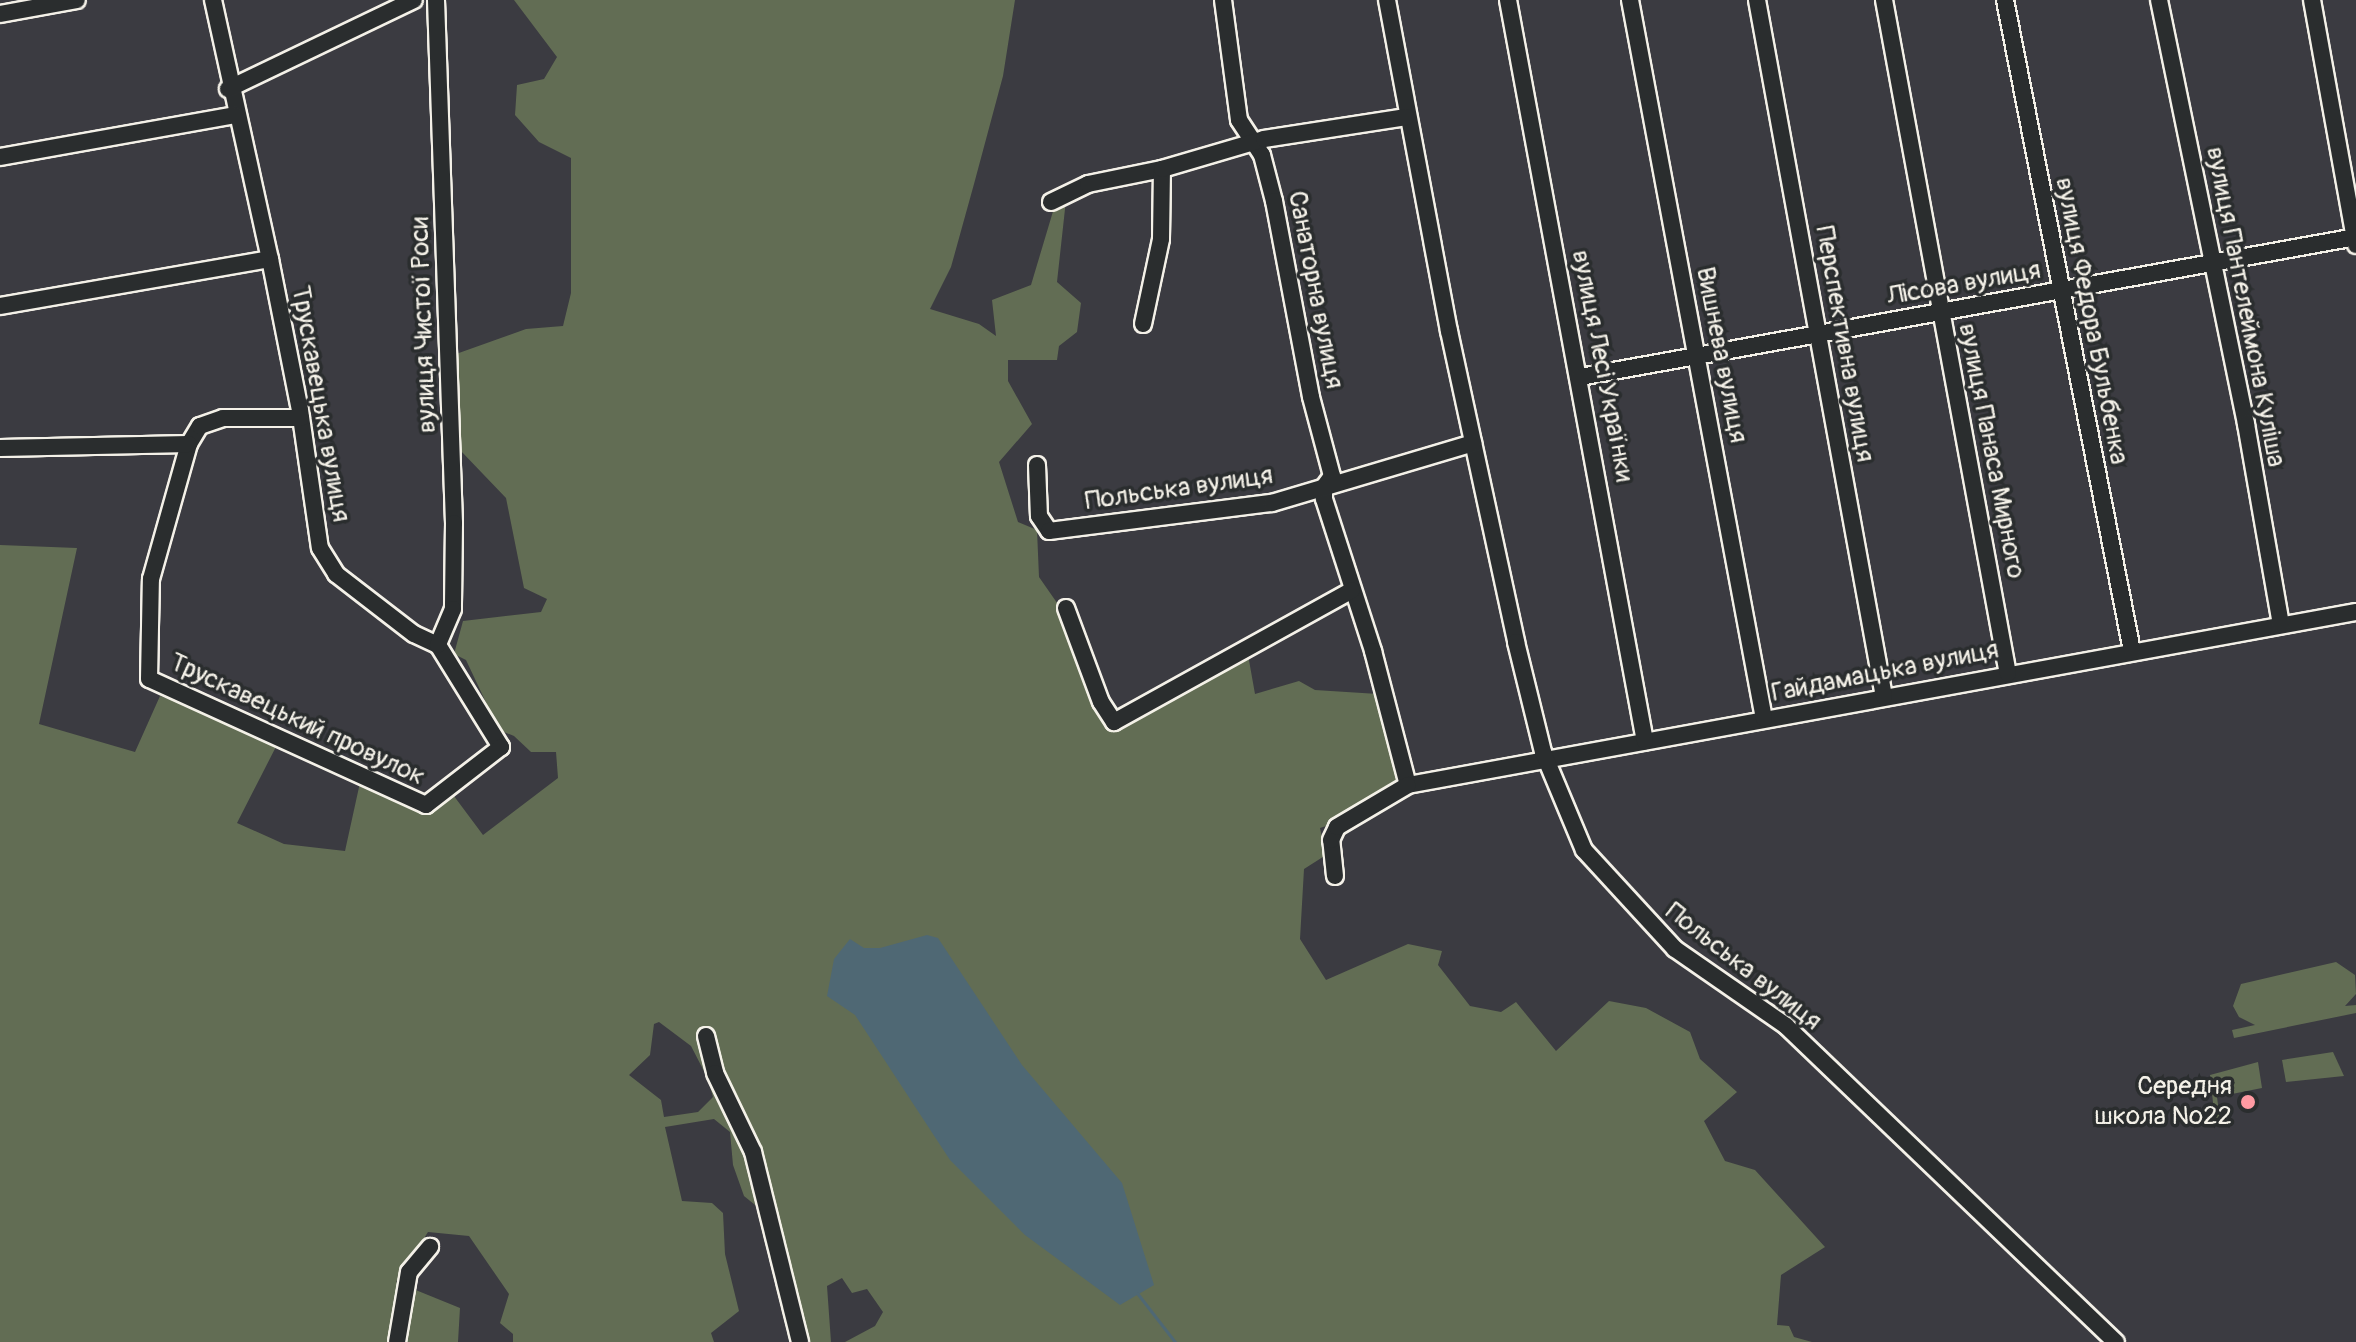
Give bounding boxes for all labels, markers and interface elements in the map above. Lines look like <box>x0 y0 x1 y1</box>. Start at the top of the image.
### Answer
street label: вулиця Пантелеймона Куліша <box>2199 144 2291 470</box>
street label: вулиця Федора Бульбенка <box>2048 175 2134 467</box>
street label: Санаторна вулиця <box>1281 188 1349 392</box>
street label: вулиця Чистої Роси <box>405 216 443 434</box>
street label: Перспективна вулиця <box>1808 224 1880 464</box>
street label: вулиця Лесі Українки <box>1564 248 1640 484</box>
street label: Лісова вулиця <box>1885 255 2043 313</box>
street label: Вишнева вулиця <box>1689 264 1753 446</box>
street label: Трускавецька вулиця <box>284 284 356 524</box>
street label: вулиця Панаса Мирного <box>1951 321 2031 581</box>
street label: Польська вулиця <box>1083 460 1275 518</box>
street label: Гайдамацька вулиця <box>1769 635 2001 709</box>
street label: Трускавецький провулок <box>164 647 430 793</box>
street label: Польська вулиця <box>1659 896 1827 1038</box>
place label: Середня школа №22 <box>2094 1071 2232 1132</box>
marker: Середня школа №22 <box>2239 1093 2257 1111</box>

